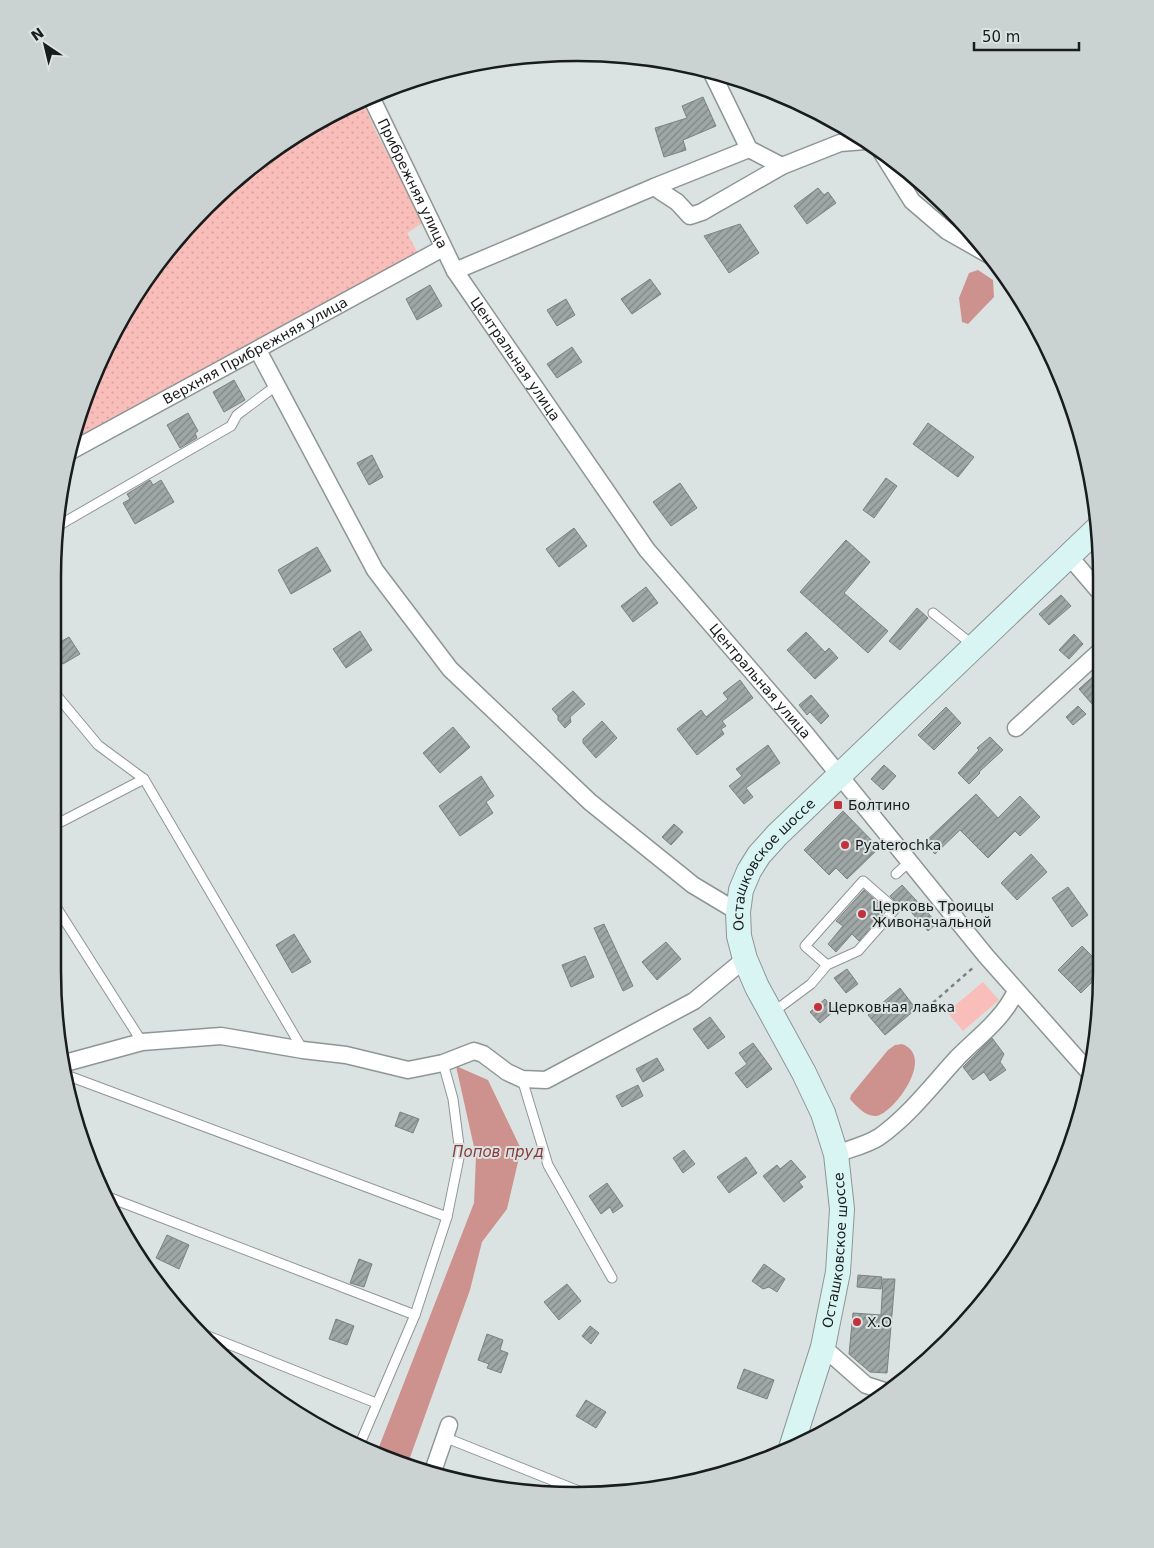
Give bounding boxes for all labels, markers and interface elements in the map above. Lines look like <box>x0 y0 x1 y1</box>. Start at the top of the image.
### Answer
north arrow <box>20 20 70 70</box>
scale bar <box>974 20 1079 52</box>
text: N <box>28 24 47 44</box>
text: 50 m <box>982 28 1020 46</box>
street label: Прибрежняя улица <box>375 116 451 251</box>
street label: Верхняя Прибрежняя улица <box>160 294 350 407</box>
street label: Центральная улица <box>467 294 564 424</box>
street label: Центральная улица <box>706 620 814 742</box>
street label: Осташковское шоссе <box>730 795 818 931</box>
place label: Болтино <box>848 797 910 813</box>
marker: Болтино <box>832 799 844 811</box>
place label: Pyaterochka <box>855 837 941 853</box>
marker: Pyaterochka <box>839 839 851 851</box>
place label: Церковь Троицы Живоначальной <box>872 898 994 930</box>
marker: Церковь Троицы Живоначальной <box>856 908 868 920</box>
place label: Церковная лавка <box>828 999 955 1015</box>
marker: Церковная лавка <box>812 1001 824 1013</box>
water label: Попов пруд <box>452 1143 544 1161</box>
street label: Осташковское шоссе <box>819 1171 850 1329</box>
place label: X.O <box>867 1314 892 1330</box>
marker: X.O <box>851 1316 863 1328</box>

